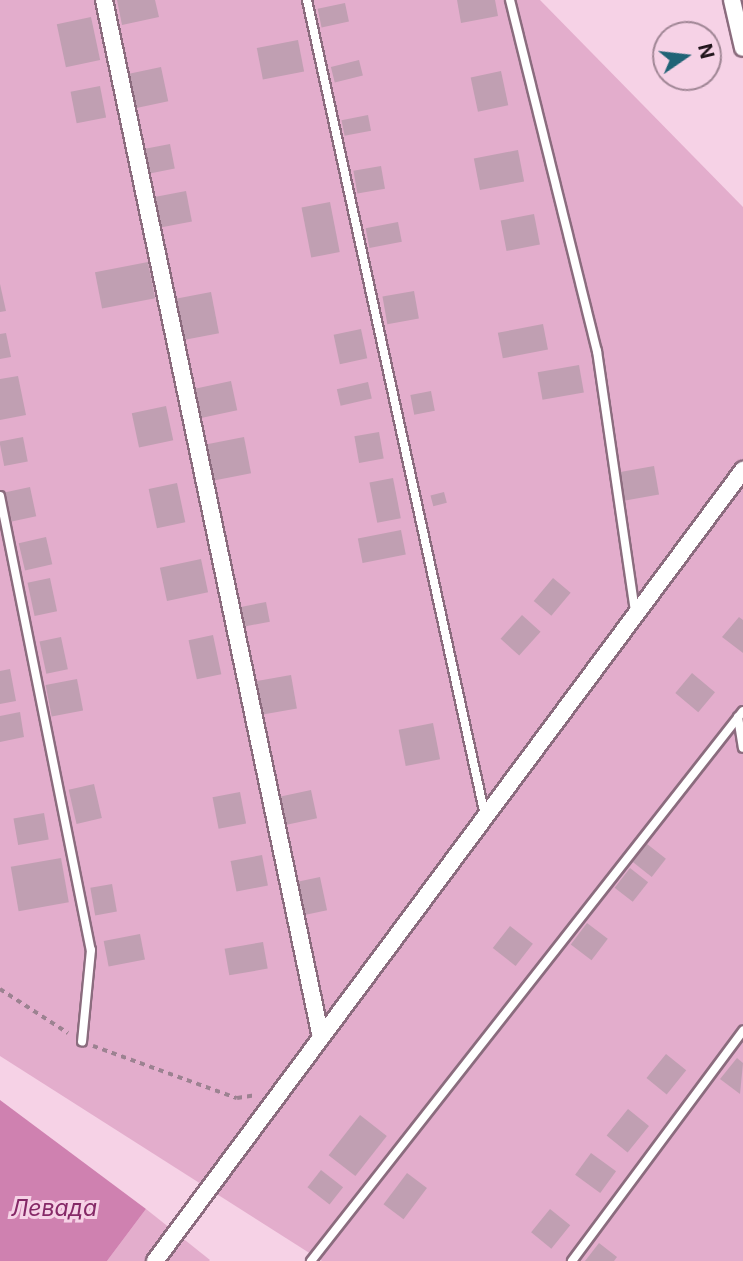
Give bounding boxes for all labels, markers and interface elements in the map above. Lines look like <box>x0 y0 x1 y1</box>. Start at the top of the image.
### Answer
north arrow <box>652 21 722 91</box>
text: N <box>693 41 719 61</box>
water label: Левада <box>11 1194 97 1222</box>

